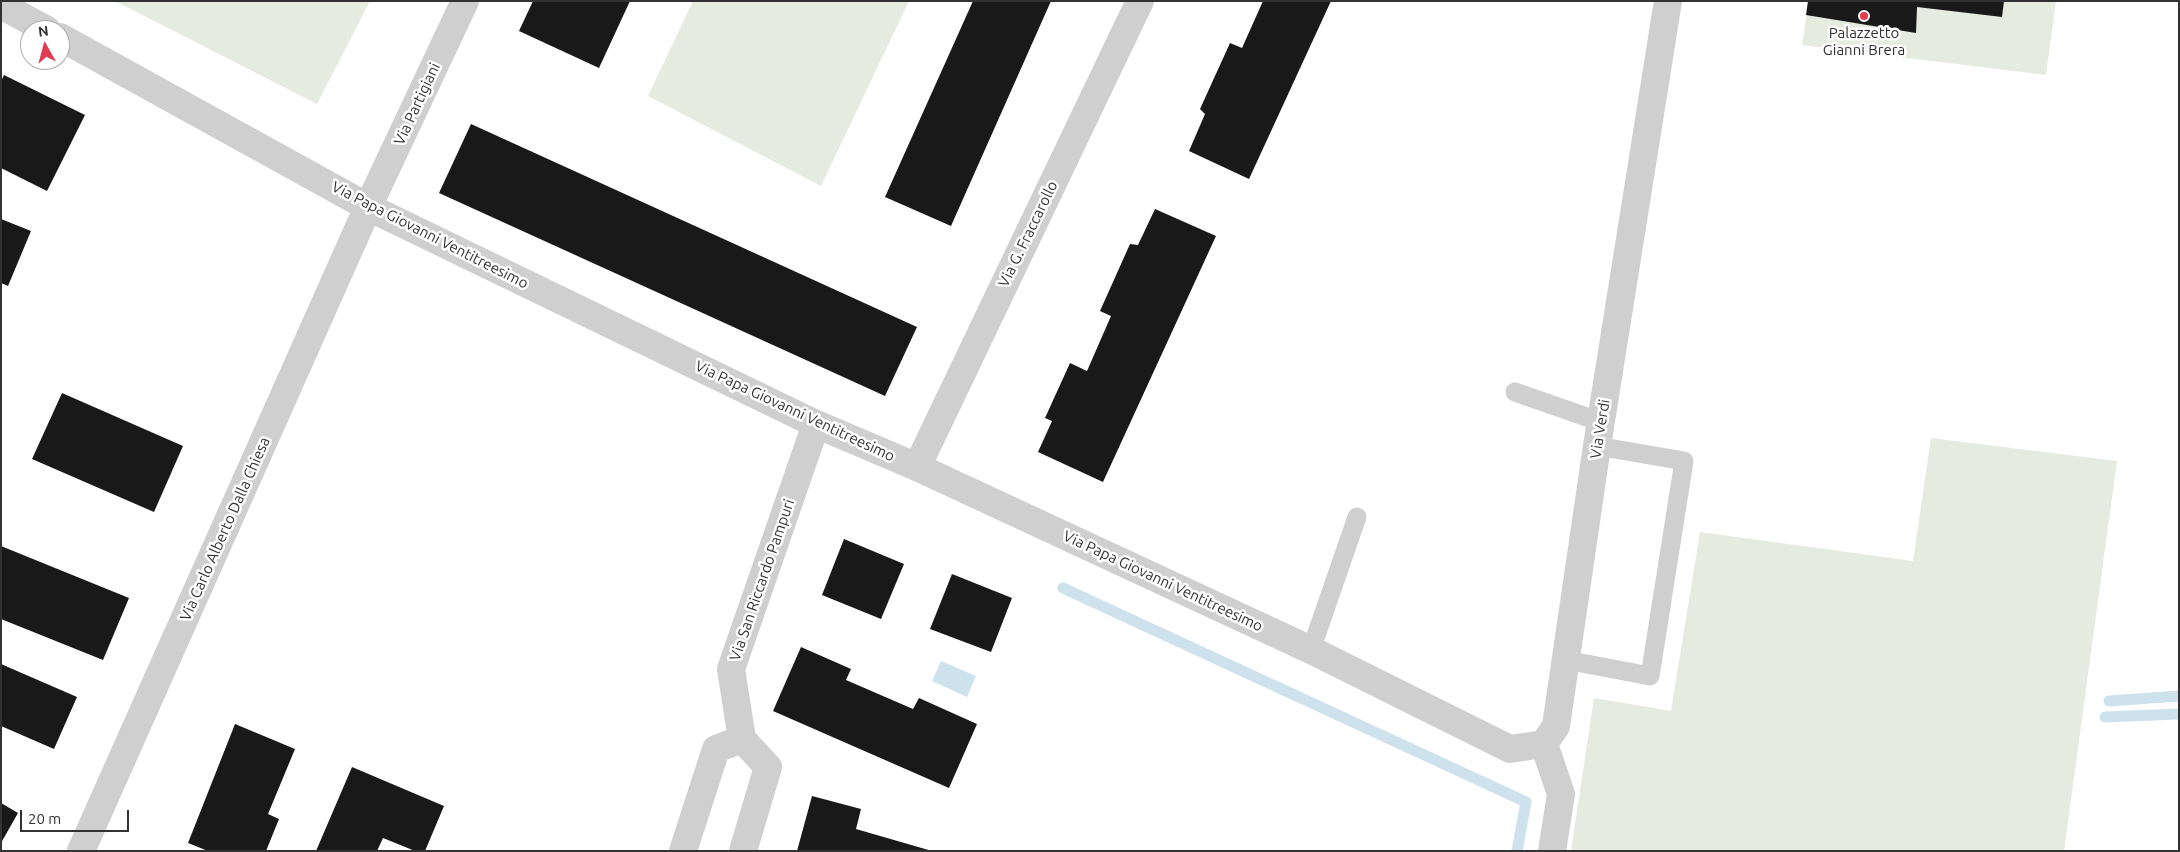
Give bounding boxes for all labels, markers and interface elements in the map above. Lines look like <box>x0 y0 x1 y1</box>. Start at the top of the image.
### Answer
marker: Palazzetto Gianni Brera <box>1858 10 1870 22</box>
north arrow <box>20 20 70 70</box>
text: N <box>37 23 49 40</box>
place label: Palazzetto Gianni Brera <box>1823 24 1905 59</box>
street label: Via Partigiani <box>390 60 444 148</box>
street label: Via Papa Giovanni Ventitreesimo <box>329 177 531 293</box>
street label: Via G. Fraccarollo <box>995 178 1061 290</box>
street label: Via Papa Giovanni Ventitreesimo <box>692 357 898 465</box>
street label: Via Verdi <box>1586 398 1614 460</box>
street label: Via Carlo Alberto Dalla Chiesa <box>176 434 274 624</box>
street label: Via San Riccardo Pampuri <box>726 497 798 663</box>
street label: Via Papa Giovanni Ventitreesimo <box>1060 527 1266 635</box>
scale bar <box>22 800 131 832</box>
text: 20 m <box>28 810 61 827</box>

